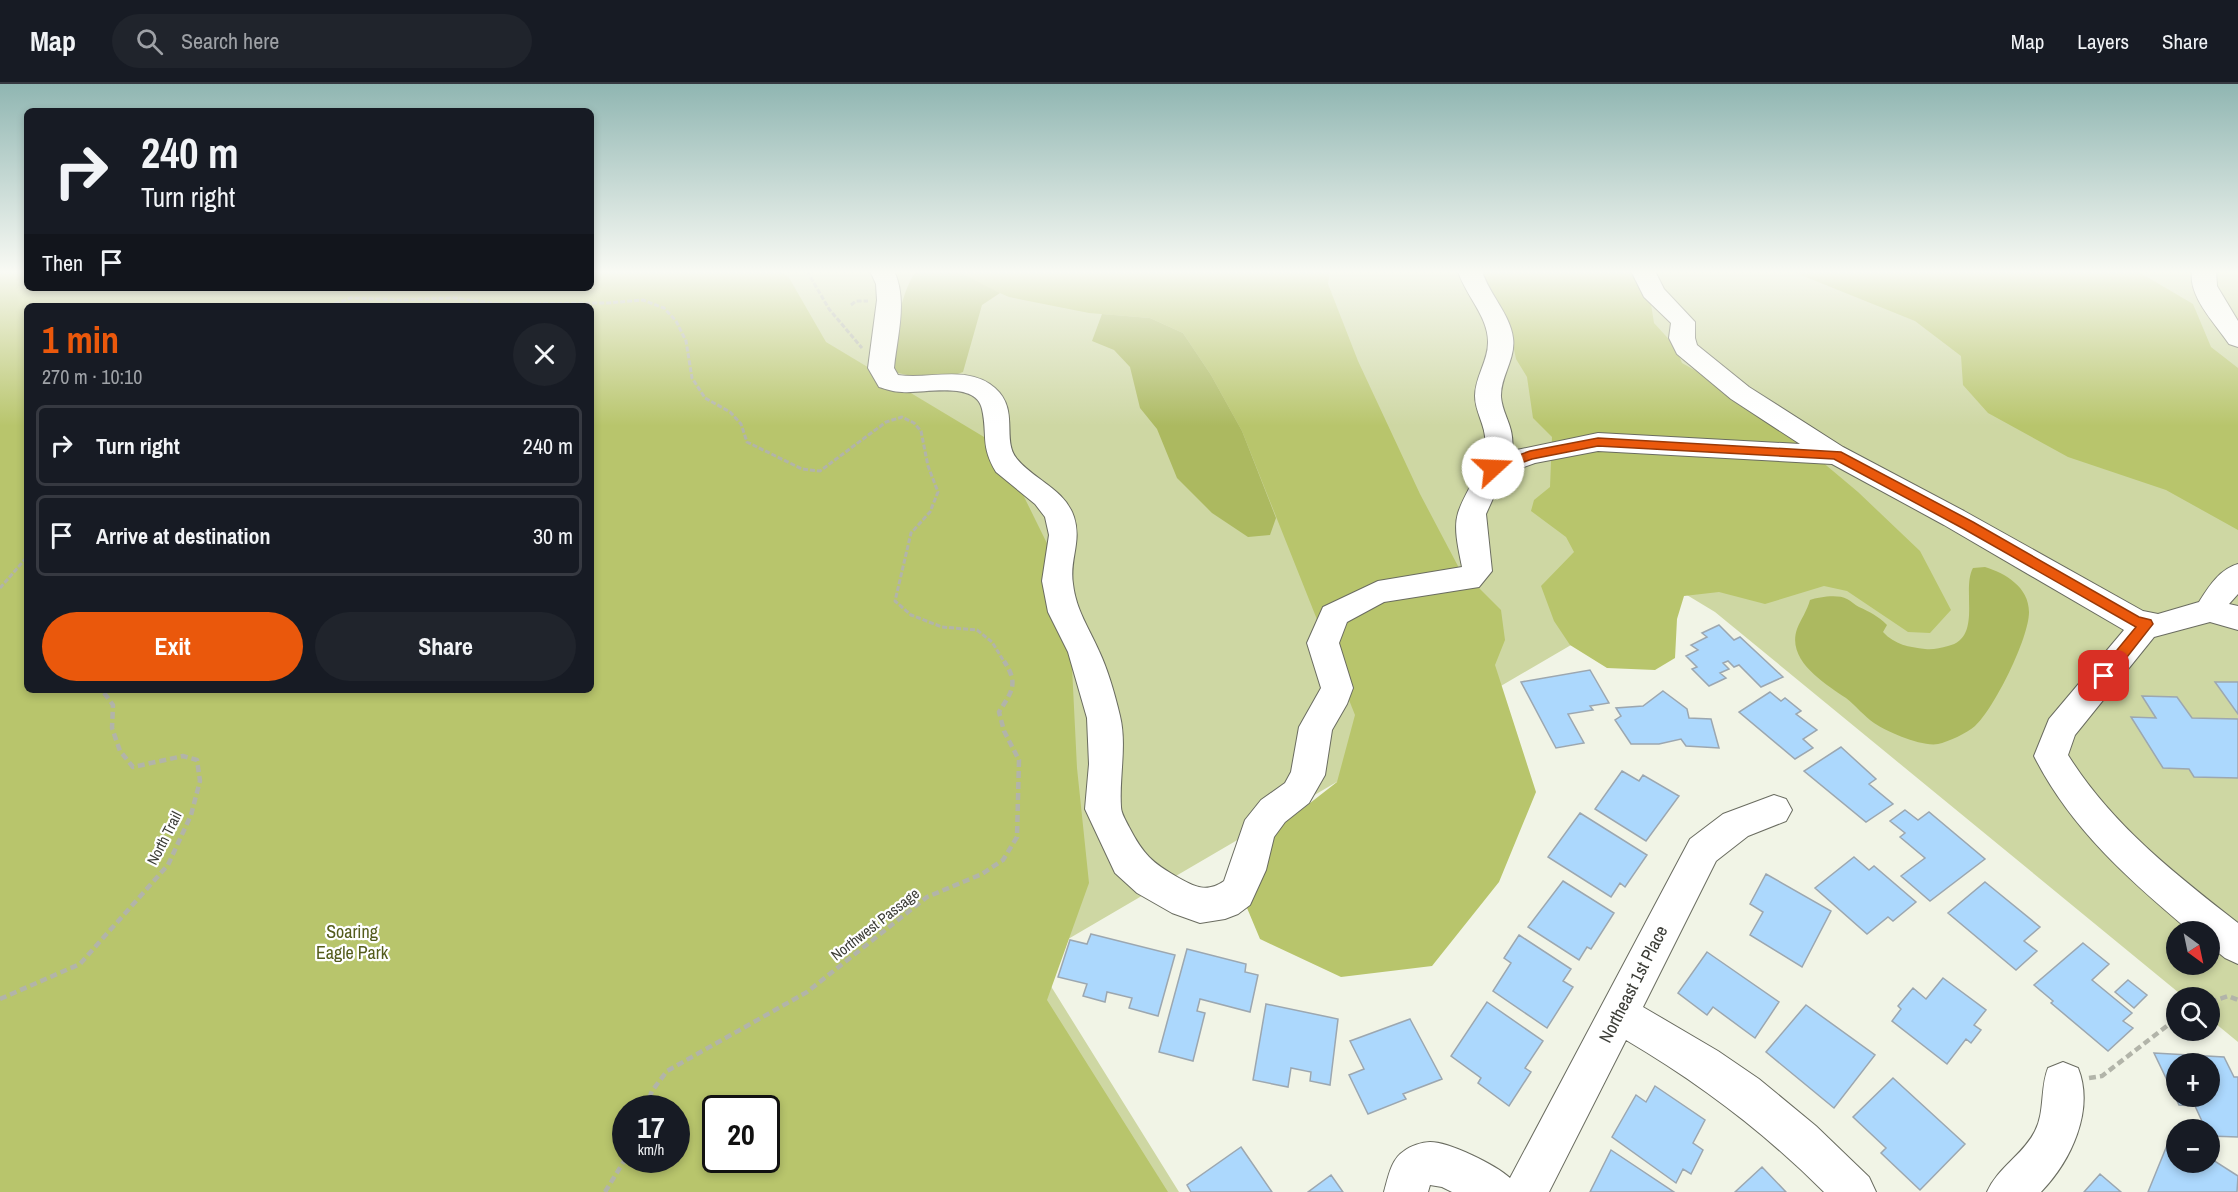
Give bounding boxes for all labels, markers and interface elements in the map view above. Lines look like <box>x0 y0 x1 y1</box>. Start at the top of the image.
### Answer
search box <box>112 14 532 68</box>
text: Map <box>30 22 76 60</box>
icon: search <box>133 25 166 58</box>
text: Search here <box>181 26 279 56</box>
text: Map <box>2011 27 2044 56</box>
text: Layers <box>2077 27 2129 56</box>
text: Share <box>2162 27 2208 56</box>
text: 240 m <box>141 125 239 181</box>
icon: right <box>42 132 120 210</box>
text: Turn right <box>141 179 235 215</box>
icon: arrive <box>95 246 128 279</box>
text: Then <box>42 248 83 278</box>
text: 1 min <box>42 316 119 364</box>
button: close <box>513 323 576 386</box>
text: 270 m · 10:10 <box>42 363 142 390</box>
icon: right <box>45 429 78 462</box>
text: Turn right <box>96 431 180 461</box>
text: 240 m <box>523 431 573 461</box>
position arrow <box>1461 436 1525 500</box>
icon: arrive <box>45 519 78 552</box>
text: Arrive at destination <box>96 521 270 551</box>
text: 30 m <box>533 521 573 551</box>
button: Exit <box>42 612 303 681</box>
button: Share <box>315 612 576 681</box>
pin <box>2078 650 2129 701</box>
icon: arrive <box>2087 659 2120 692</box>
street label: North Trail <box>142 808 186 868</box>
street label: Northwest Passage <box>827 883 924 965</box>
park label: Soaring Eagle Park <box>316 919 389 965</box>
street label: Northeast 1st Place <box>1593 921 1673 1047</box>
north arrow <box>2166 921 2220 975</box>
map controls <box>2166 921 2220 1173</box>
button: search <box>2166 987 2220 1041</box>
button: + <box>2166 1053 2220 1107</box>
speed limit sign: 20 <box>702 1095 780 1173</box>
text: 17 <box>637 1107 665 1147</box>
button: − <box>2166 1119 2220 1173</box>
text: km/h <box>638 1139 664 1160</box>

